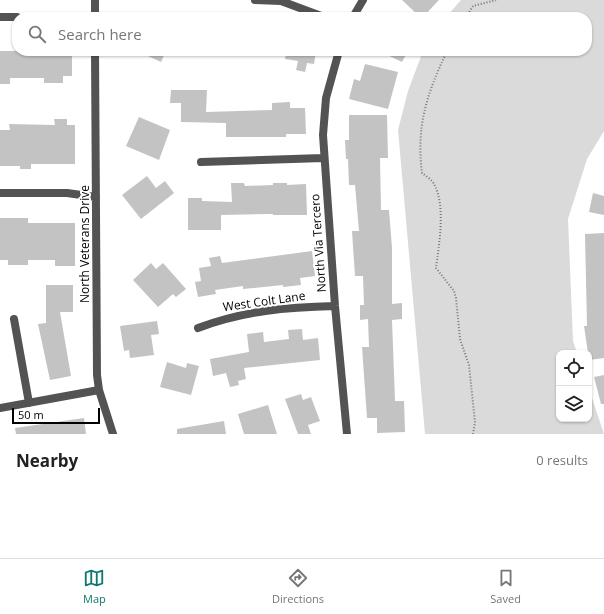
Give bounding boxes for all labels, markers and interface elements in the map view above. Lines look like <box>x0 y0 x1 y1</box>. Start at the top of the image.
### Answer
search box <box>12 12 592 56</box>
icon: search <box>26 23 48 45</box>
text: Search here <box>58 24 142 44</box>
street label: North Veterans Drive <box>76 185 93 303</box>
street label: North Via Tercero <box>306 193 330 293</box>
street label: West Colt Lane <box>222 287 307 315</box>
map controls <box>556 350 592 422</box>
button: locate <box>556 350 592 386</box>
button: layers <box>556 386 592 422</box>
scale bar <box>12 406 100 425</box>
text: 50 m <box>18 407 44 422</box>
text: Nearby <box>16 449 78 472</box>
text: 0 results <box>536 451 588 469</box>
tab: Map <box>83 567 106 606</box>
tab: Directions <box>272 567 324 606</box>
tab: Saved <box>490 567 521 606</box>

